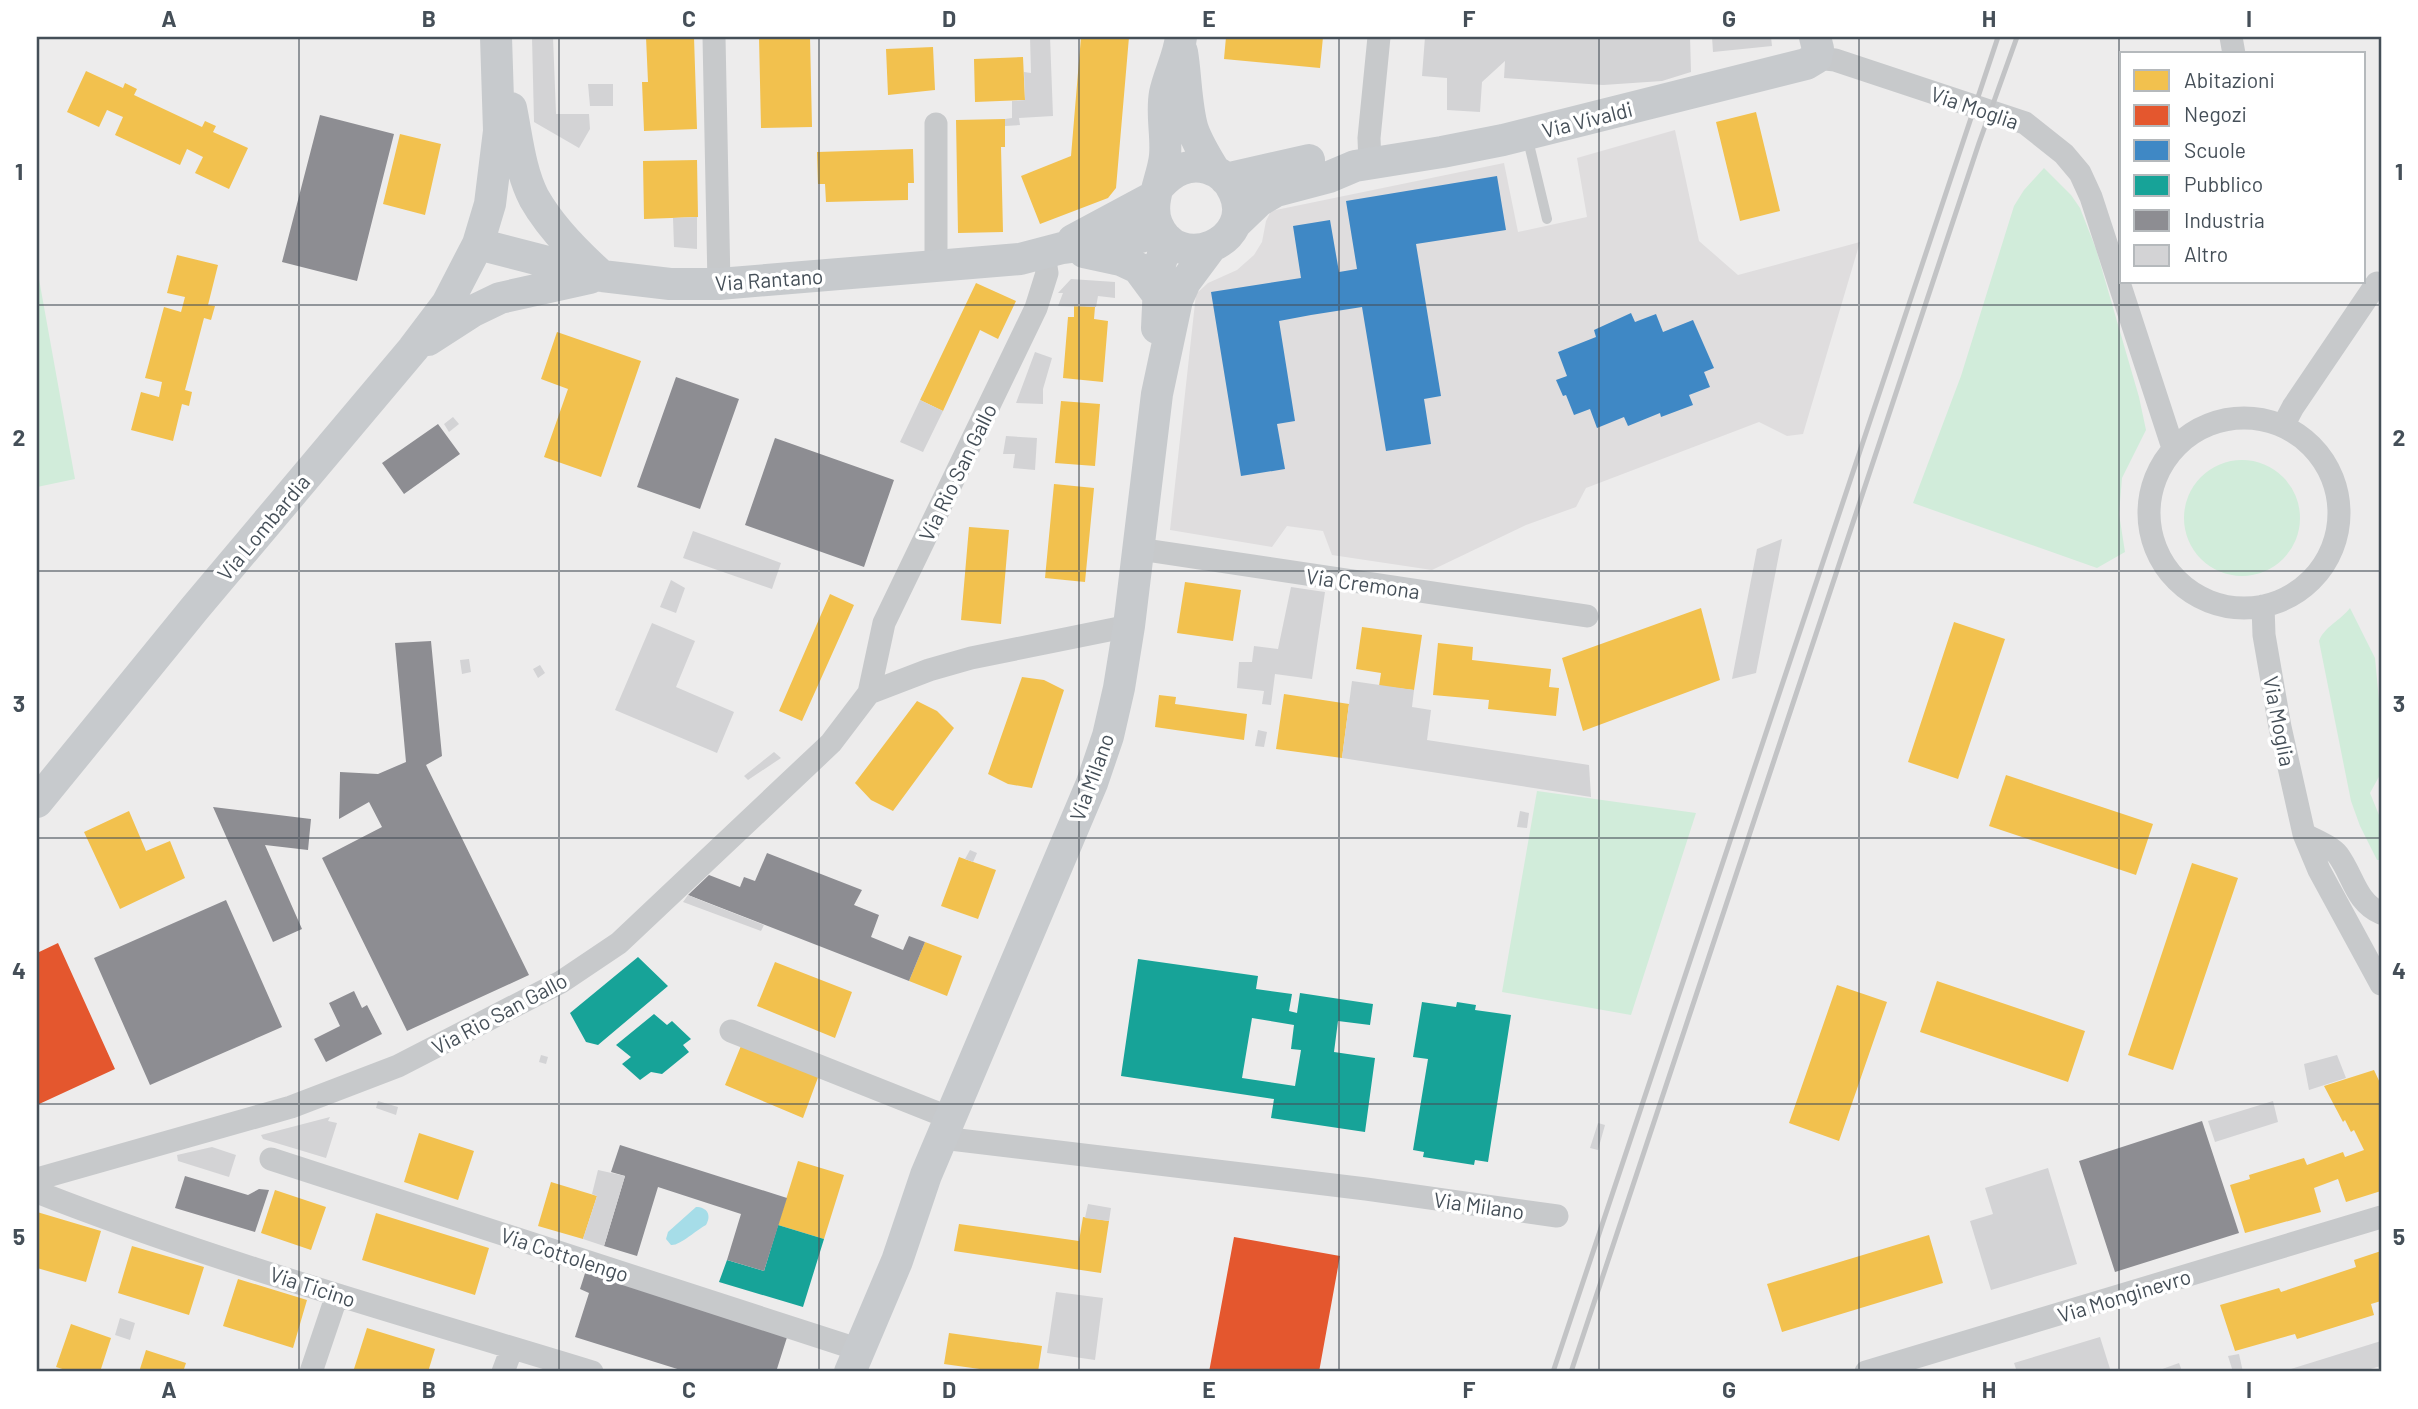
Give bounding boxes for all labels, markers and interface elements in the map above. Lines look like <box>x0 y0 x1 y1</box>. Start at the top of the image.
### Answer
text: A <box>161 4 177 32</box>
text: B <box>422 4 436 32</box>
text: C <box>682 4 696 32</box>
text: D <box>942 4 956 32</box>
text: E <box>1202 4 1216 32</box>
text: F <box>1463 4 1476 32</box>
text: G <box>1722 4 1736 32</box>
text: H <box>1982 4 1996 32</box>
text: I <box>2246 4 2252 32</box>
legend <box>2120 52 2366 284</box>
text: Abitazioni <box>2184 67 2275 92</box>
street label: Via Moglia <box>1928 80 2022 134</box>
street label: Via Vivaldi <box>1539 96 1635 142</box>
text: Negozi <box>2184 101 2247 126</box>
text: Scuole <box>2184 137 2246 162</box>
text: 1 <box>15 157 23 185</box>
text: 1 <box>2395 157 2403 185</box>
text: Pubblico <box>2184 171 2263 196</box>
text: Industria <box>2184 207 2265 232</box>
text: Altro <box>2184 241 2228 266</box>
street label: Via Rantano <box>714 263 824 295</box>
street label: Via Rio San Gallo <box>913 399 1001 545</box>
text: 2 <box>13 423 25 451</box>
text: 2 <box>2393 423 2405 451</box>
street label: Via Lombardia <box>211 469 315 585</box>
street label: Via Cremona <box>1304 563 1422 603</box>
street label: Via Moglia <box>2259 674 2301 768</box>
text: 3 <box>13 689 25 717</box>
text: 3 <box>2393 689 2405 717</box>
street label: Via Milano <box>1064 730 1118 824</box>
text: 4 <box>12 956 26 984</box>
text: 4 <box>2392 956 2406 984</box>
street label: Via Rio San Gallo <box>427 967 571 1059</box>
street label: Via Milano <box>1432 1186 1526 1224</box>
text: 5 <box>13 1222 25 1250</box>
street label: Via Cottolengo <box>498 1222 632 1286</box>
text: 5 <box>2393 1222 2405 1250</box>
street label: Via Ticino <box>267 1260 359 1312</box>
street label: Via Monginevro <box>2054 1263 2194 1327</box>
text: A <box>161 1375 177 1403</box>
text: B <box>422 1375 436 1403</box>
text: C <box>682 1375 696 1403</box>
text: D <box>942 1375 956 1403</box>
text: E <box>1202 1375 1216 1403</box>
text: F <box>1463 1375 1476 1403</box>
text: G <box>1722 1375 1736 1403</box>
text: H <box>1982 1375 1996 1403</box>
text: I <box>2246 1375 2252 1403</box>

